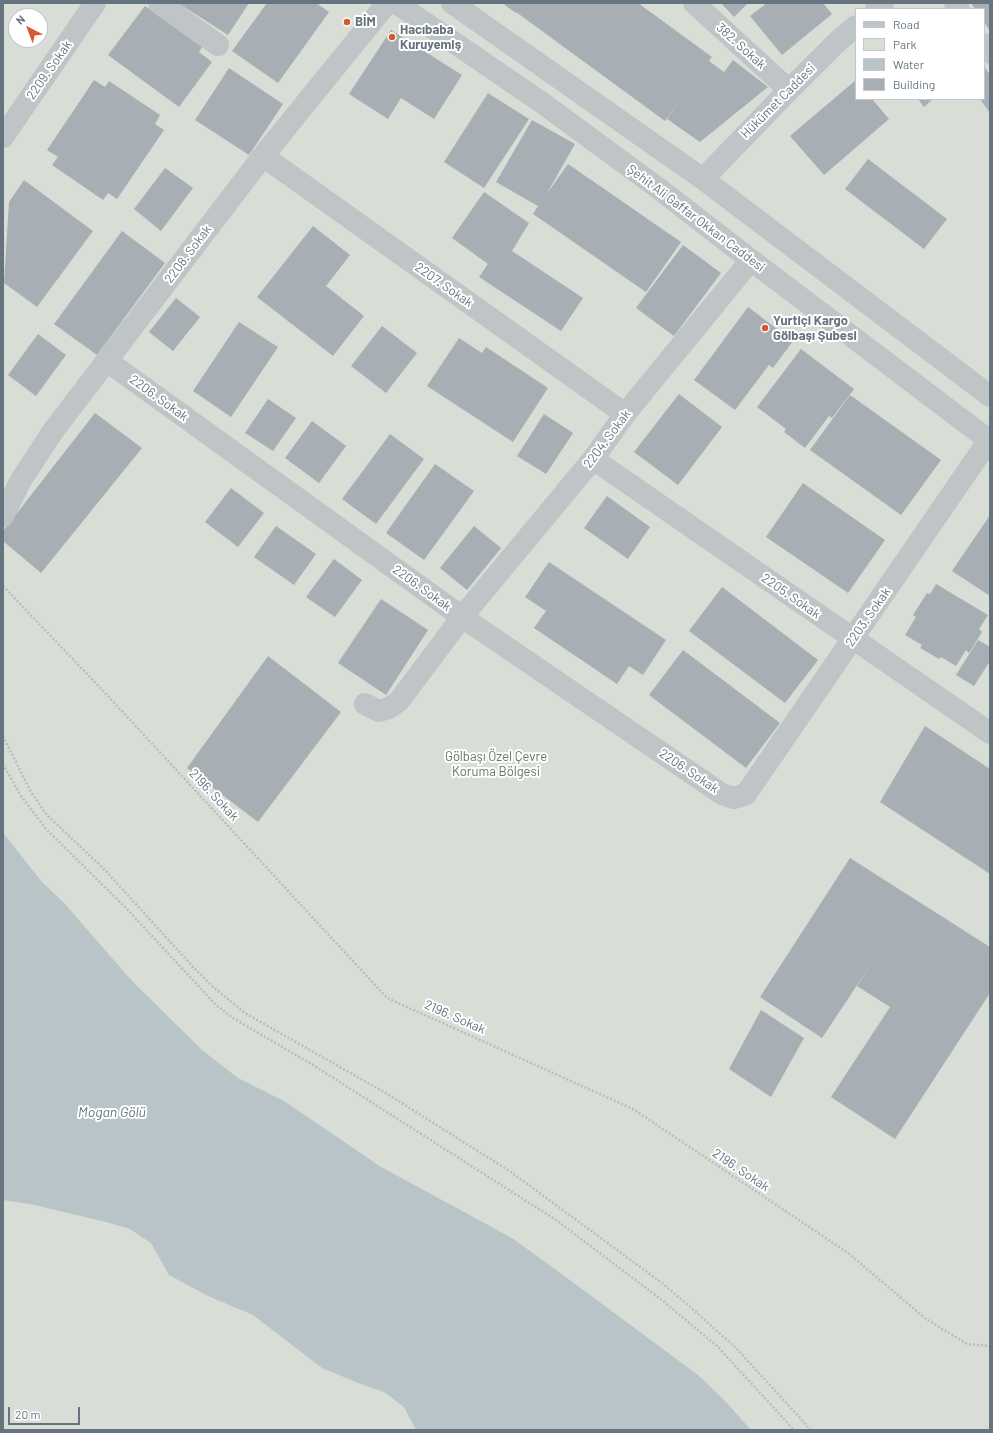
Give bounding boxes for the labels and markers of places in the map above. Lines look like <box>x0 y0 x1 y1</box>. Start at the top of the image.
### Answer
place label: BİM <box>355 14 376 30</box>
marker: BİM <box>342 17 352 27</box>
place label: Hacıbaba Kuruyemiş <box>400 22 461 53</box>
marker: Hacıbaba Kuruyemiş <box>387 32 397 42</box>
place label: Yurtiçi Kargo Gölbaşı Şubesi <box>773 313 857 344</box>
marker: Yurtiçi Kargo Gölbaşı Şubesi <box>760 323 770 333</box>

